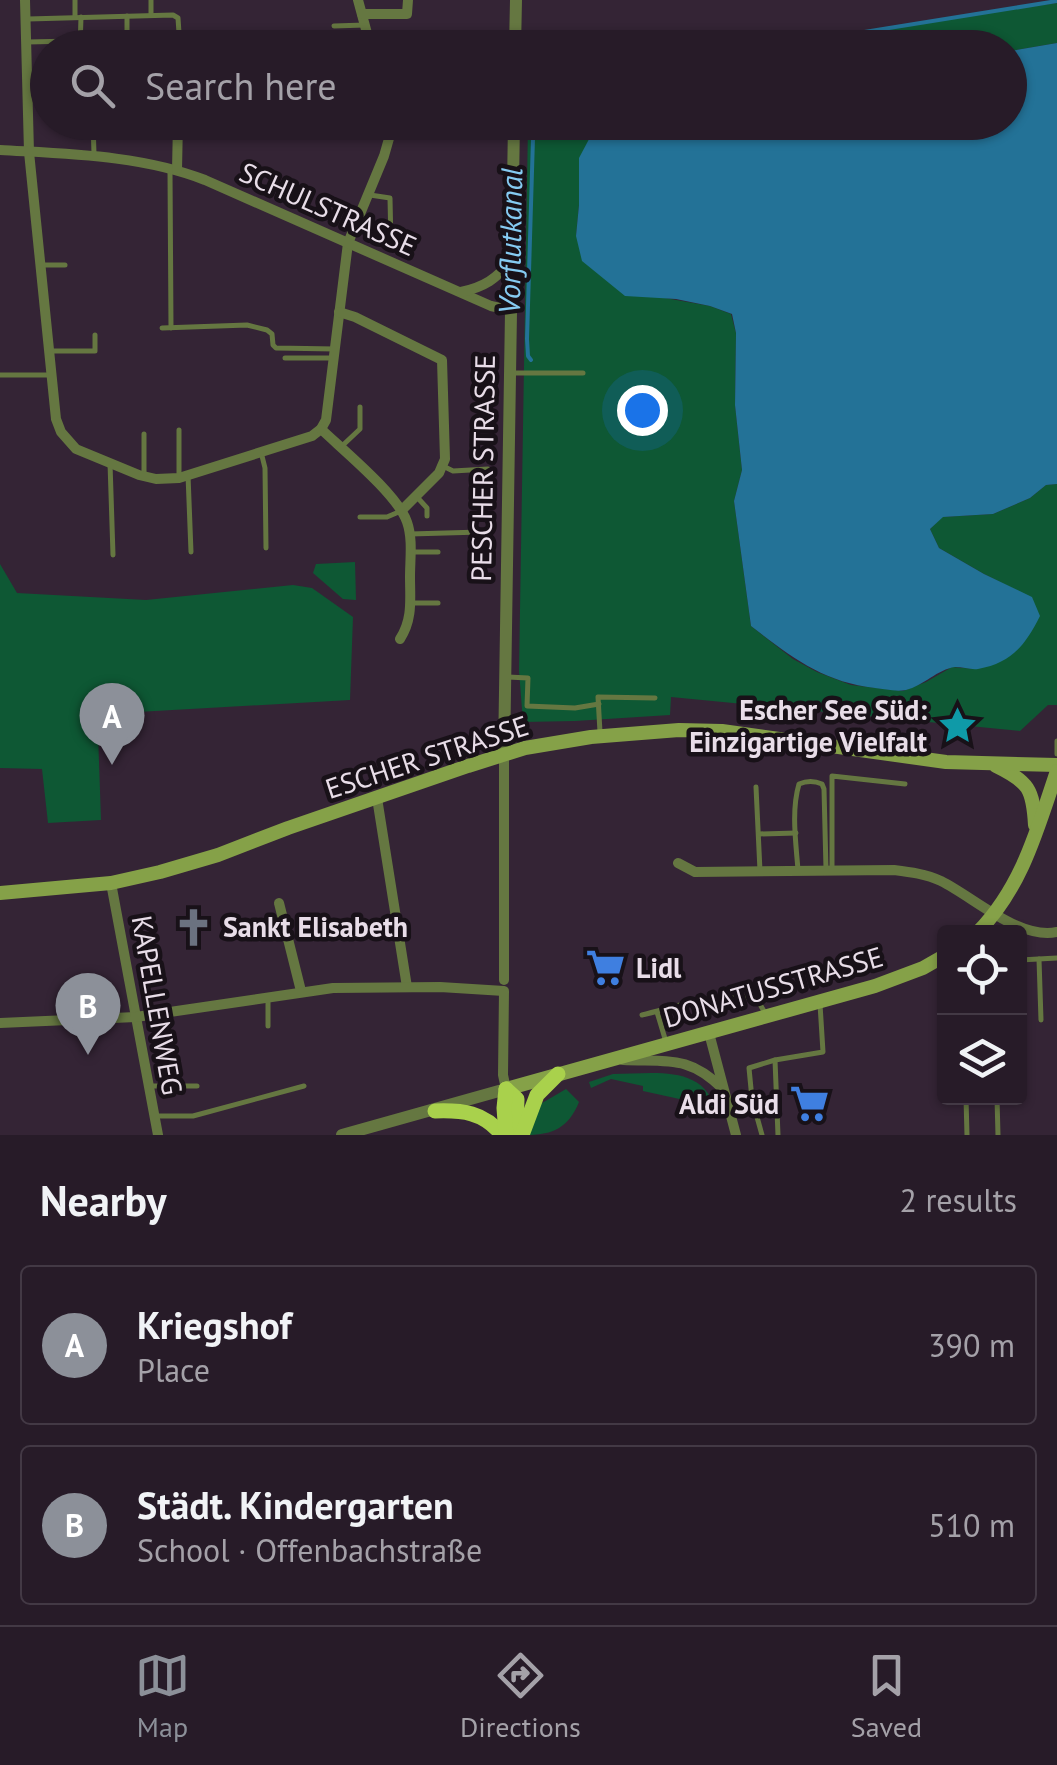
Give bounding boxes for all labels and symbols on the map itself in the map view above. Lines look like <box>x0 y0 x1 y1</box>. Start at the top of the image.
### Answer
street label: SCHULSTRASSE <box>234 153 422 264</box>
water label: Vorflutkanal <box>489 167 530 315</box>
street label: PESCHER STRASSE <box>462 354 503 582</box>
your location <box>617 385 668 436</box>
pin: A <box>80 682 144 765</box>
place label: Escher See Süd: Einzigartige Vielfalt <box>689 691 927 760</box>
place icon: Escher See Süd: Einzigartige Vielfalt <box>936 705 978 747</box>
street label: ESCHER STRASSE <box>321 706 533 807</box>
church icon: Sankt Elisabeth <box>172 906 214 948</box>
place label: Sankt Elisabeth <box>223 908 408 945</box>
street label: KAPELLENWEG <box>124 912 191 1097</box>
street label: DONATUSSTRASSE <box>659 937 887 1036</box>
supermarket icon: Lidl <box>585 947 627 989</box>
place label: Lidl <box>636 949 682 986</box>
pin: B <box>56 972 120 1055</box>
supermarket icon: Aldi Süd <box>788 1083 830 1125</box>
place label: Aldi Süd <box>679 1085 779 1122</box>

